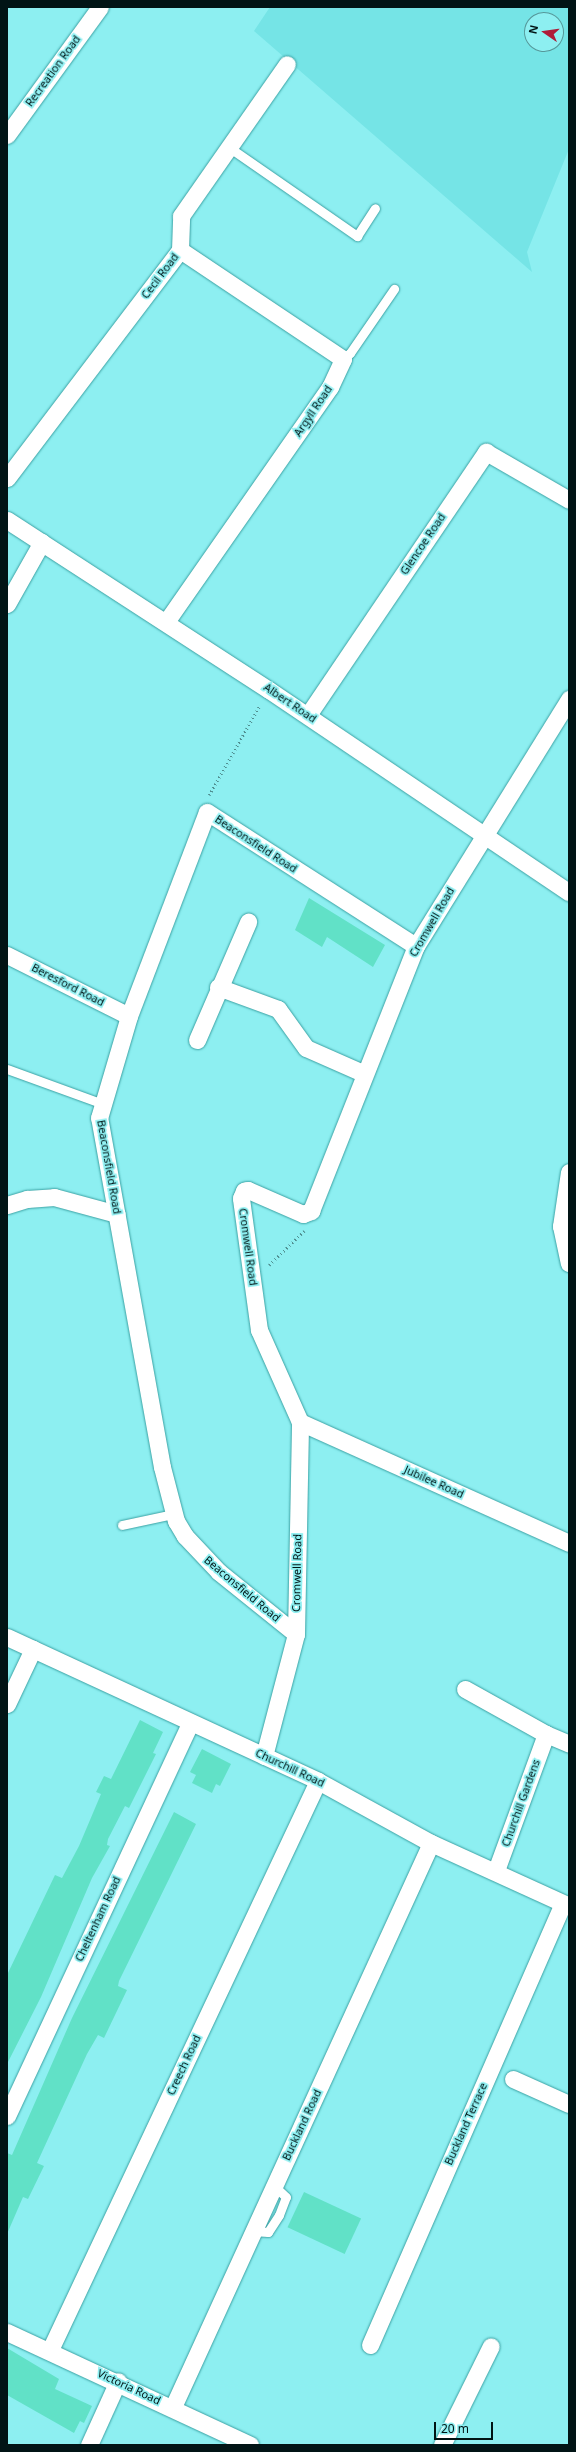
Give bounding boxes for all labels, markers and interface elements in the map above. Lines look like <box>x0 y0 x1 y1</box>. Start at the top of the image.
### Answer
north arrow <box>524 12 564 52</box>
text: N <box>524 23 541 35</box>
street label: Recreation Road <box>23 33 83 109</box>
street label: Cecil Road <box>139 251 181 301</box>
street label: Argyll Road <box>291 383 335 439</box>
street label: Glencoe Road <box>398 511 448 577</box>
street label: Albert Road <box>261 681 319 725</box>
street label: Beaconsfield Road <box>212 813 300 875</box>
street label: Cromwell Road <box>407 885 457 959</box>
street label: Beresford Road <box>29 961 107 1009</box>
street label: Beaconsfield Road <box>94 1119 124 1215</box>
street label: Cromwell Road <box>236 1207 260 1287</box>
street label: Jubilee Road <box>402 1463 466 1501</box>
street label: Cromwell Road <box>290 1534 304 1612</box>
street label: Beaconsfield Road <box>201 1553 283 1625</box>
street label: Churchill Road <box>253 1746 327 1790</box>
street label: Churchill Gardens <box>499 1758 543 1848</box>
street label: Cheltenham Road <box>73 1874 123 1964</box>
street label: Creech Road <box>164 2033 204 2097</box>
street label: Buckland Terrace <box>442 2081 490 2167</box>
street label: Buckland Road <box>280 2087 324 2163</box>
street label: Victoria Road <box>95 2367 163 2407</box>
scale bar <box>436 2414 495 2440</box>
text: 20 m <box>441 2420 469 2437</box>

